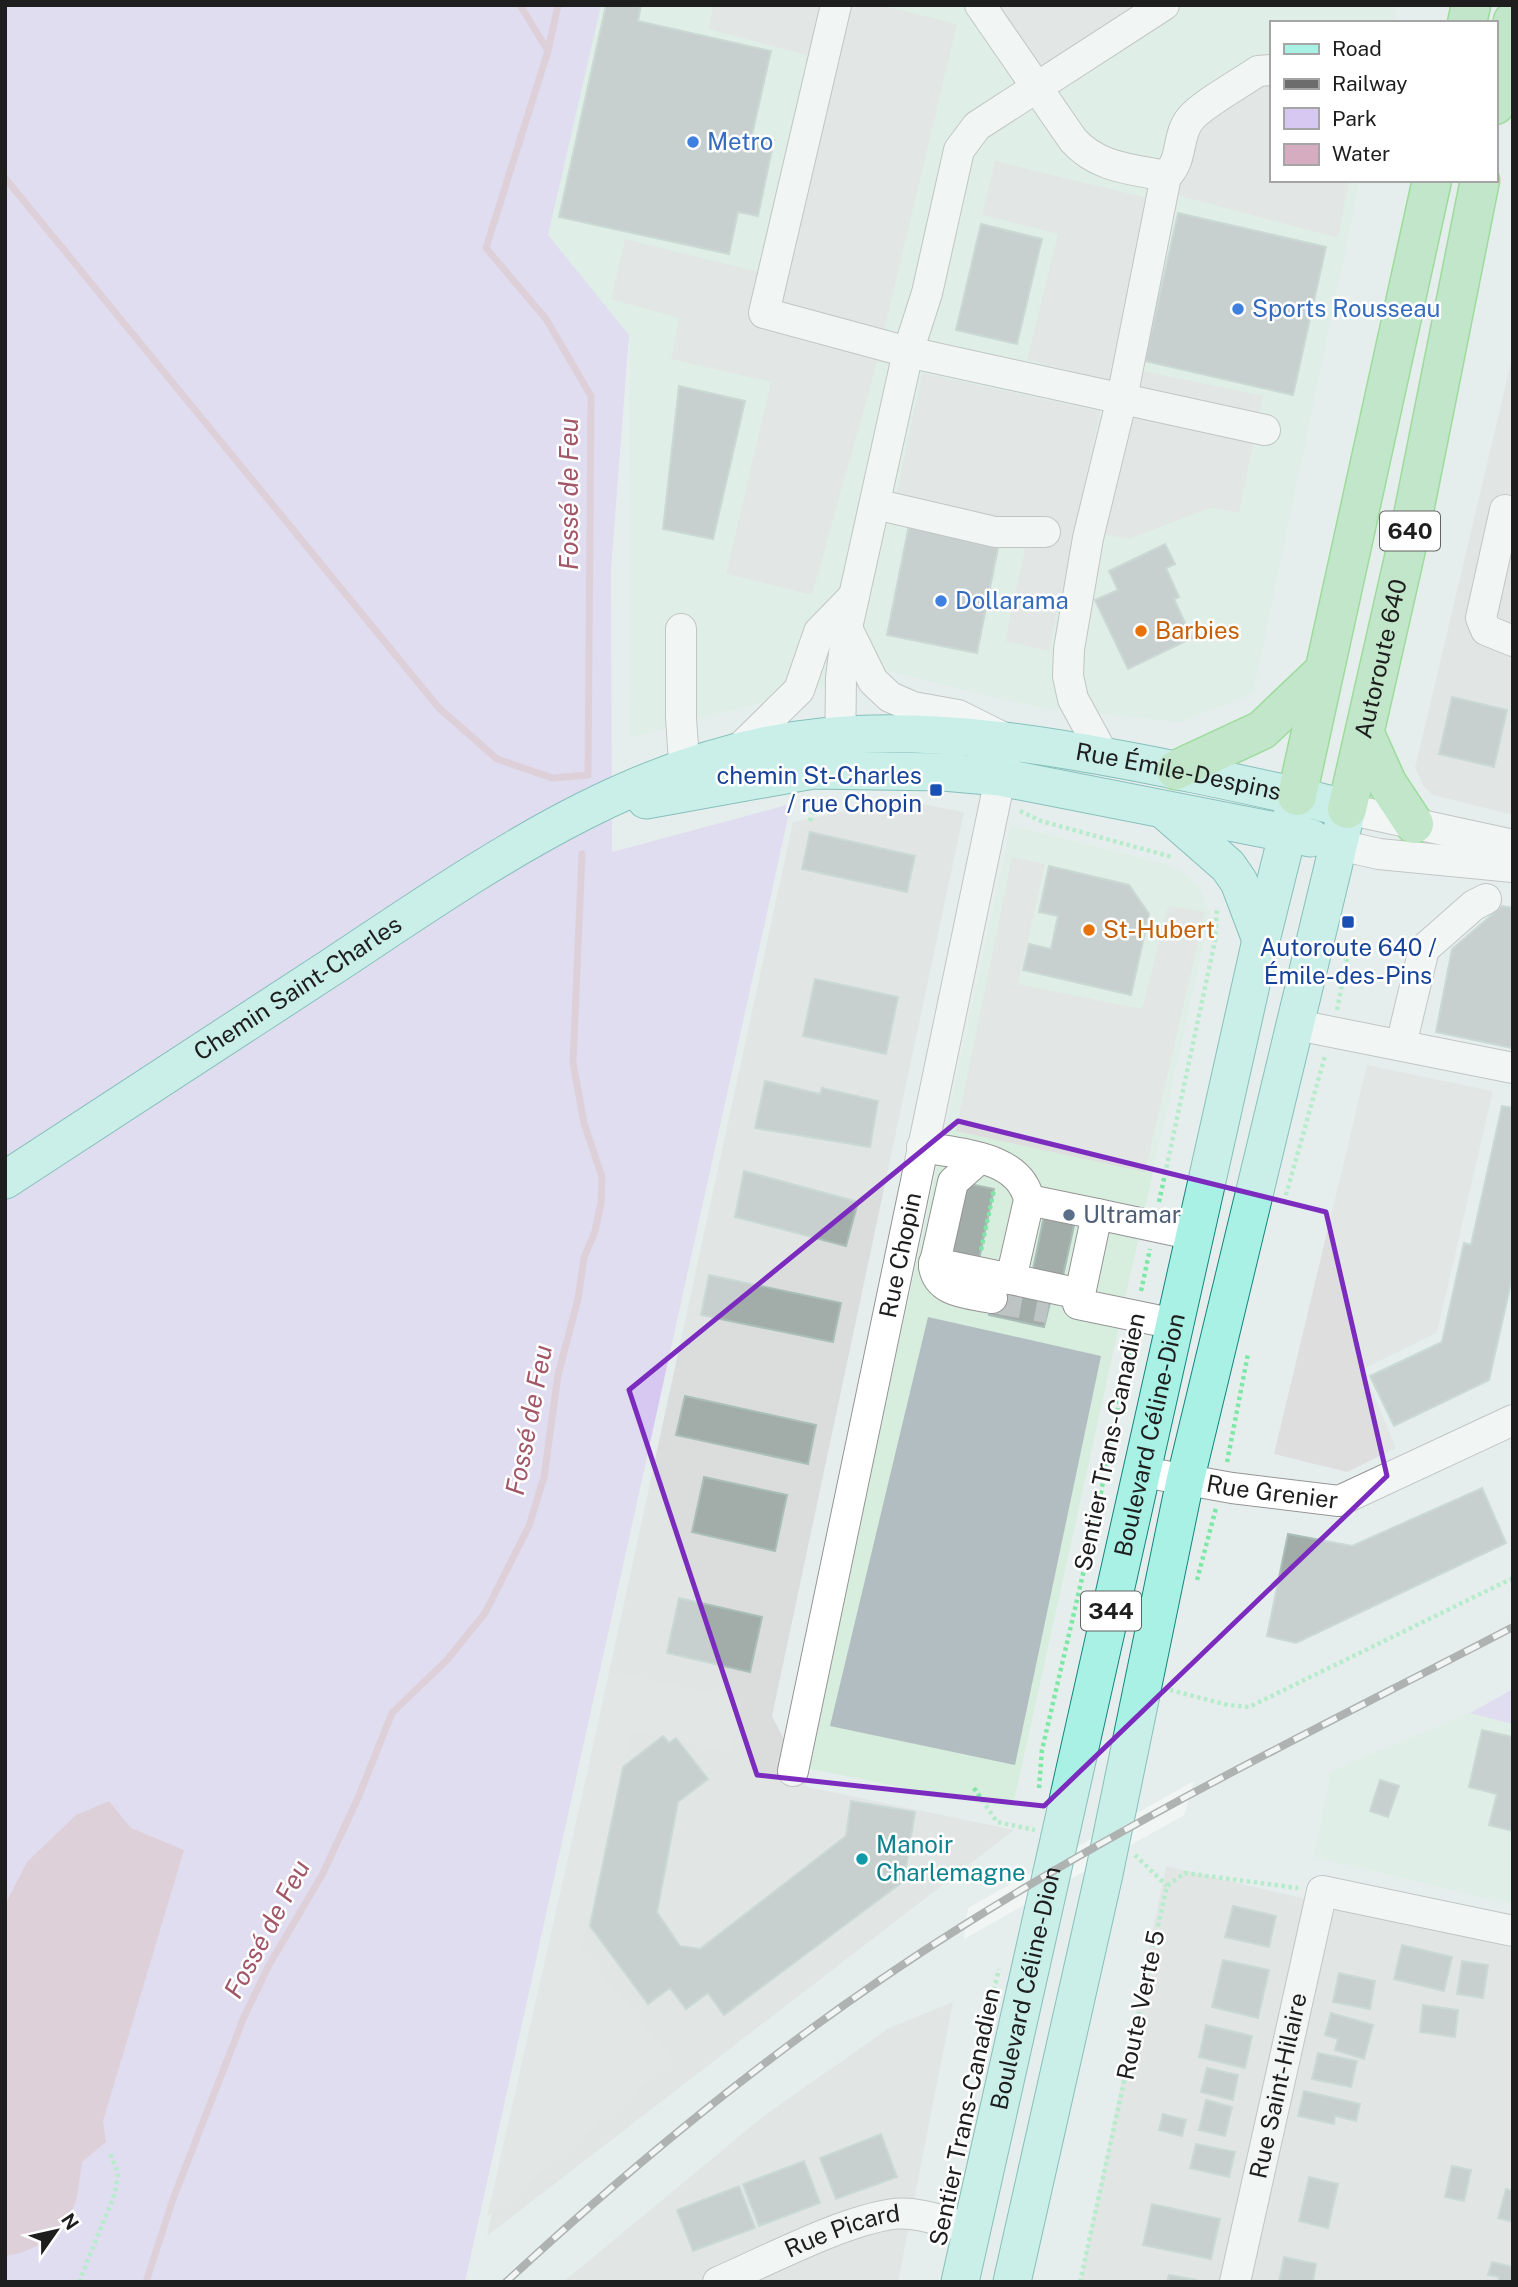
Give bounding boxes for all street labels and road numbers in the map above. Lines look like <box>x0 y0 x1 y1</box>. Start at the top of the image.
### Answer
road number: 640 <box>1380 512 1440 551</box>
street label: Autoroute 640 <box>1348 576 1412 741</box>
street label: Rue Émile-Despins <box>1074 737 1284 805</box>
street label: Chemin Saint-Charles <box>188 909 406 1066</box>
street label: Rue Chopin <box>873 1190 926 1320</box>
street label: Sentier Trans-Canadien <box>1068 1310 1150 1573</box>
street label: Boulevard Céline-Dion <box>1108 1311 1190 1559</box>
street label: Rue Grenier <box>1204 1469 1340 1514</box>
road number: 344 <box>1081 1592 1141 1630</box>
street label: Boulevard Céline-Dion <box>984 1864 1066 2112</box>
street label: Route Verte 5 <box>1110 1927 1170 2082</box>
street label: Sentier Trans-Canadien <box>923 1985 1005 2248</box>
street label: Rue Saint-Hilaire <box>1243 1990 1312 2181</box>
street label: Rue Picard <box>780 2198 902 2263</box>

